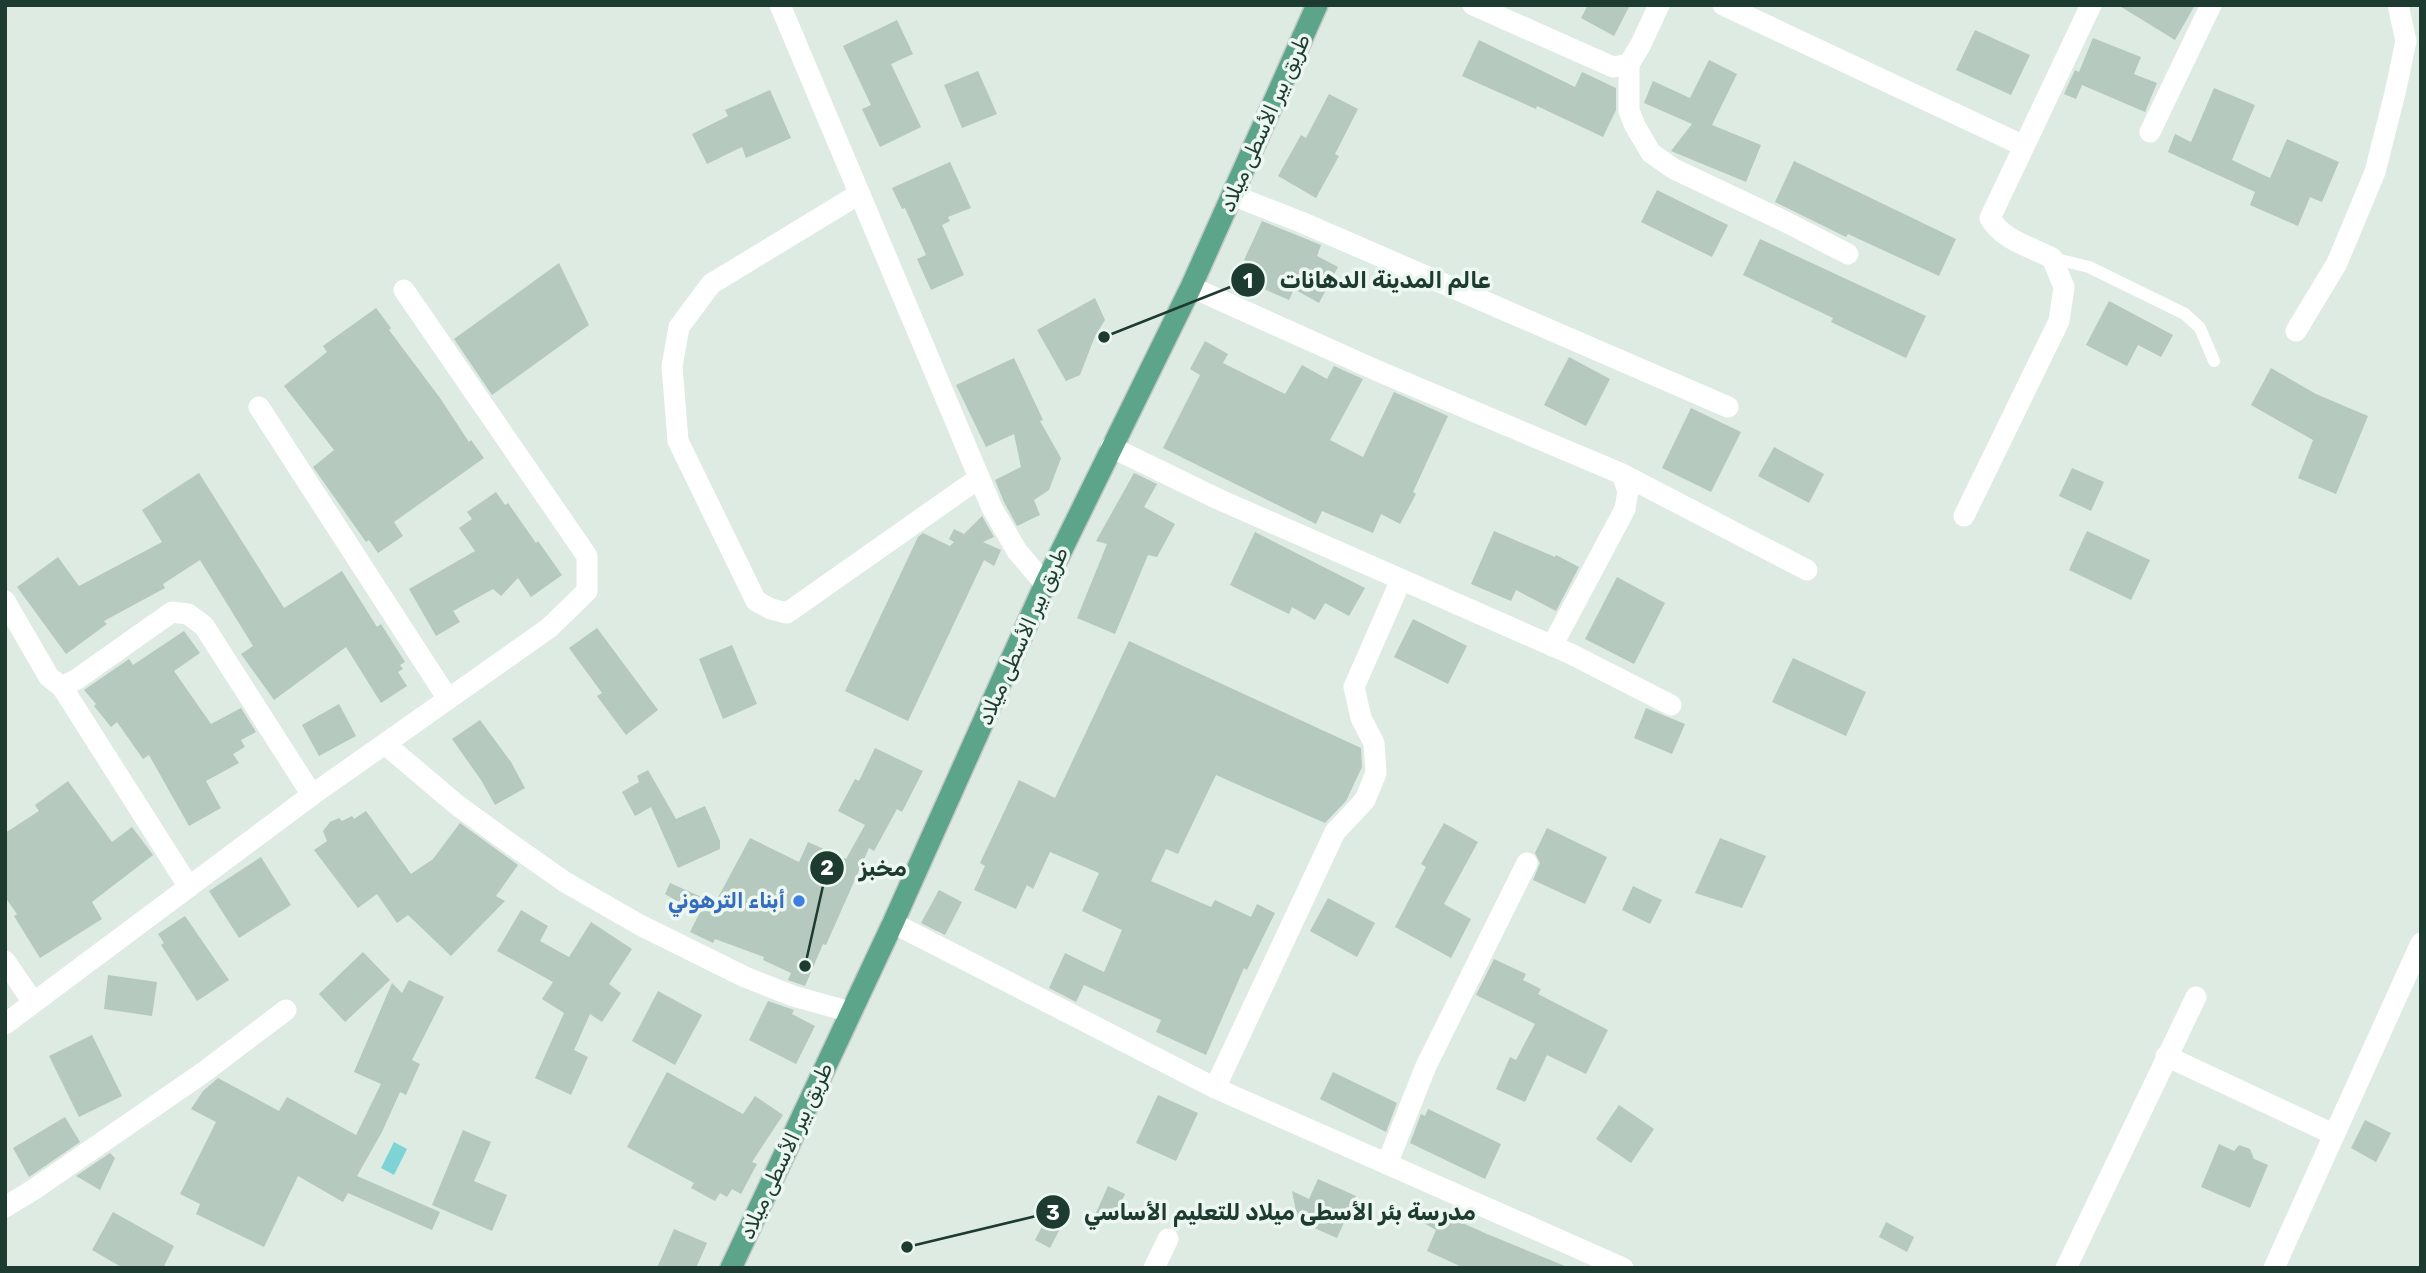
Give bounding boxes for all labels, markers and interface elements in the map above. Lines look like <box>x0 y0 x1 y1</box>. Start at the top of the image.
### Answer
street label: طريق بير الأسطى ميلاد <box>1214 30 1315 216</box>
callout: عالم المدينة الدهانات <box>1231 258 1504 302</box>
text: عالم المدينة الدهانات <box>1280 266 1490 295</box>
text: 1 <box>1243 268 1253 293</box>
street label: طريق بير الأسطى ميلاد <box>972 543 1073 729</box>
callout: مخبز <box>810 846 921 890</box>
text: مخبز <box>857 854 907 882</box>
text: 2 <box>820 855 834 880</box>
place label: أبناء الترهوني <box>668 888 785 917</box>
marker: أبناء الترهوني <box>791 893 807 909</box>
street label: طريق بير الأسطى ميلاد <box>734 1058 838 1243</box>
callout: مدرسة بئر الأسطى ميلاد للتعليم الأساسي <box>1036 1190 1490 1234</box>
text: مدرسة بئر الأسطى ميلاد للتعليم الأساسي <box>1084 1198 1476 1230</box>
text: 3 <box>1046 1200 1060 1225</box>

